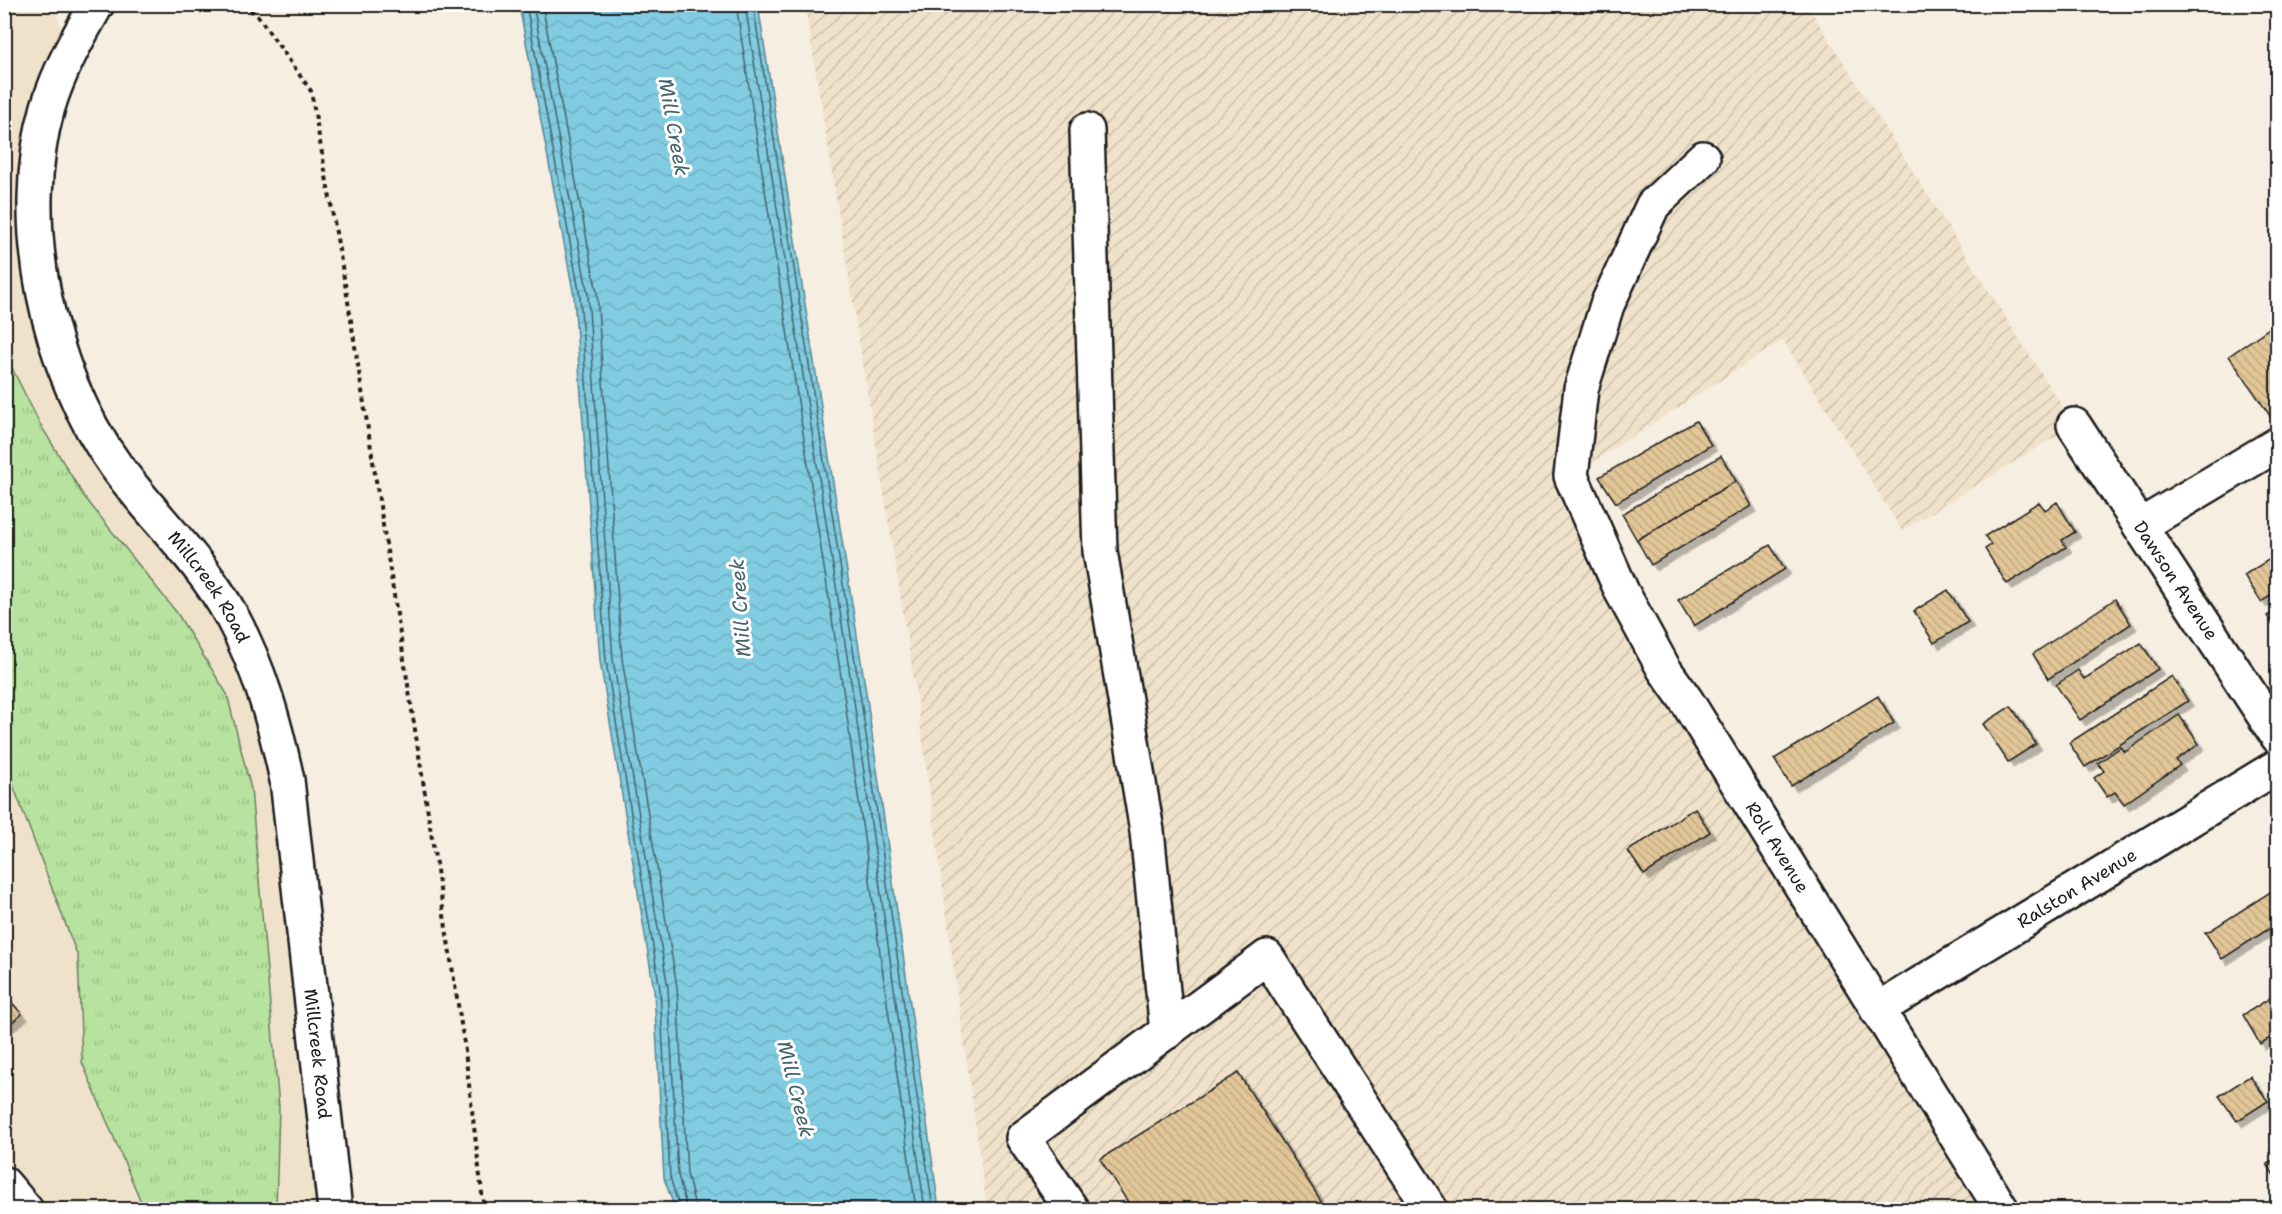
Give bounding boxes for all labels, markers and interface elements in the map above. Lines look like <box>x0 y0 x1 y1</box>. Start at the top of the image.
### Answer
water label: Mill Creek <box>653 76 695 178</box>
street label: Dawson Avenue <box>2128 516 2224 645</box>
street label: Millcreek Road <box>162 526 255 647</box>
water label: Mill Creek <box>724 557 756 658</box>
street label: Roll Avenue <box>1740 797 1815 898</box>
street label: Ralston Avenue <box>2013 843 2141 934</box>
street label: Millcreek Road <box>298 988 337 1120</box>
water label: Mill Creek <box>771 1038 821 1141</box>

